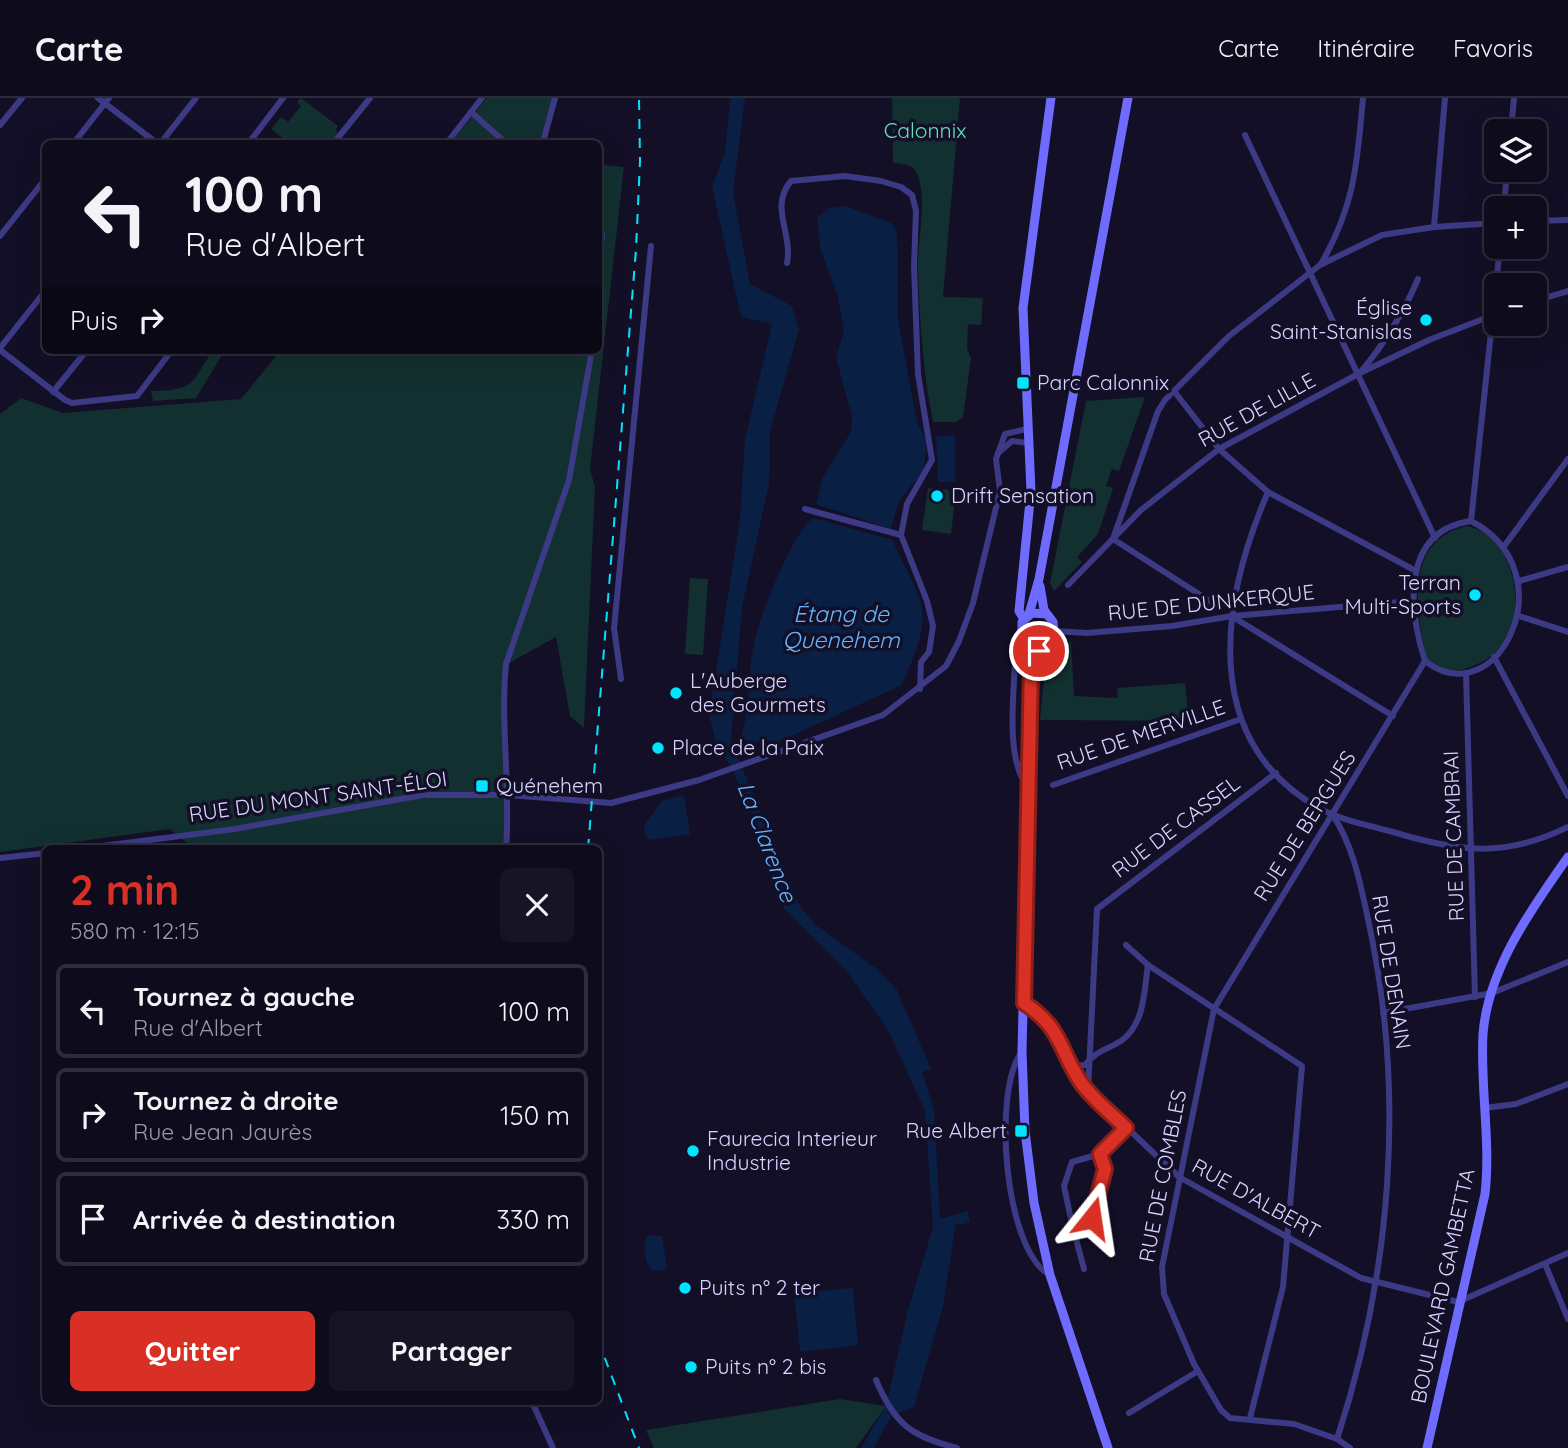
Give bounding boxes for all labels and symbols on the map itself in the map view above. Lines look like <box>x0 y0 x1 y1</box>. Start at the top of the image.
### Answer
park label: Calonnix <box>884 117 966 143</box>
place label: Église Saint-Stanislas <box>1270 294 1412 344</box>
marker: Église Saint-Stanislas <box>1418 312 1434 328</box>
street label: RUE DE LILLE <box>1193 366 1320 452</box>
place label: Parc Calonnix <box>1037 369 1169 395</box>
marker: Parc Calonnix <box>1015 375 1031 391</box>
place label: Drift Sensation <box>951 482 1094 508</box>
marker: Drift Sensation <box>929 488 945 504</box>
place label: Terran Multi-Sports <box>1344 569 1461 619</box>
street label: RUE DE DUNKERQUE <box>1106 578 1316 626</box>
marker: Terran Multi-Sports <box>1467 587 1483 603</box>
water label: Étang de Quenehem <box>782 599 901 654</box>
pin <box>1009 621 1069 681</box>
place label: L'Auberge des Gourmets <box>690 667 826 717</box>
marker: L'Auberge des Gourmets <box>668 685 684 701</box>
street label: RUE DE MERVILLE <box>1053 693 1228 775</box>
place label: Place de la Paix <box>672 734 824 760</box>
marker: Place de la Paix <box>650 740 666 756</box>
street label: RUE DE BERGUES <box>1248 746 1361 905</box>
street label: RUE DE CAMBRAI <box>1437 750 1469 922</box>
street label: RUE DU MONT SAINT-ÉLOI <box>187 765 449 827</box>
street label: RUE DE CASSEL <box>1106 770 1244 883</box>
place label: Quénehem <box>496 772 603 798</box>
marker: Quénehem <box>474 778 490 794</box>
water label: La Clarence <box>731 778 804 907</box>
street label: RUE DE DENAIN <box>1367 893 1417 1051</box>
street label: RUE DE COMBLES <box>1133 1087 1191 1264</box>
place label: Rue Albert <box>905 1117 1007 1143</box>
marker: Rue Albert <box>1013 1123 1029 1139</box>
place label: Faurecia Interieur Industrie <box>707 1125 877 1175</box>
marker: Faurecia Interieur Industrie <box>685 1143 701 1159</box>
street label: RUE D'ALBERT <box>1188 1152 1325 1244</box>
street label: BOULEVARD GAMBETTA <box>1404 1166 1480 1406</box>
position arrow <box>1055 1181 1129 1255</box>
place label: Puits n° 2 ter <box>699 1274 820 1300</box>
marker: Puits n° 2 ter <box>677 1280 693 1296</box>
place label: Puits n° 2 bis <box>705 1353 826 1379</box>
marker: Puits n° 2 bis <box>683 1359 699 1375</box>

